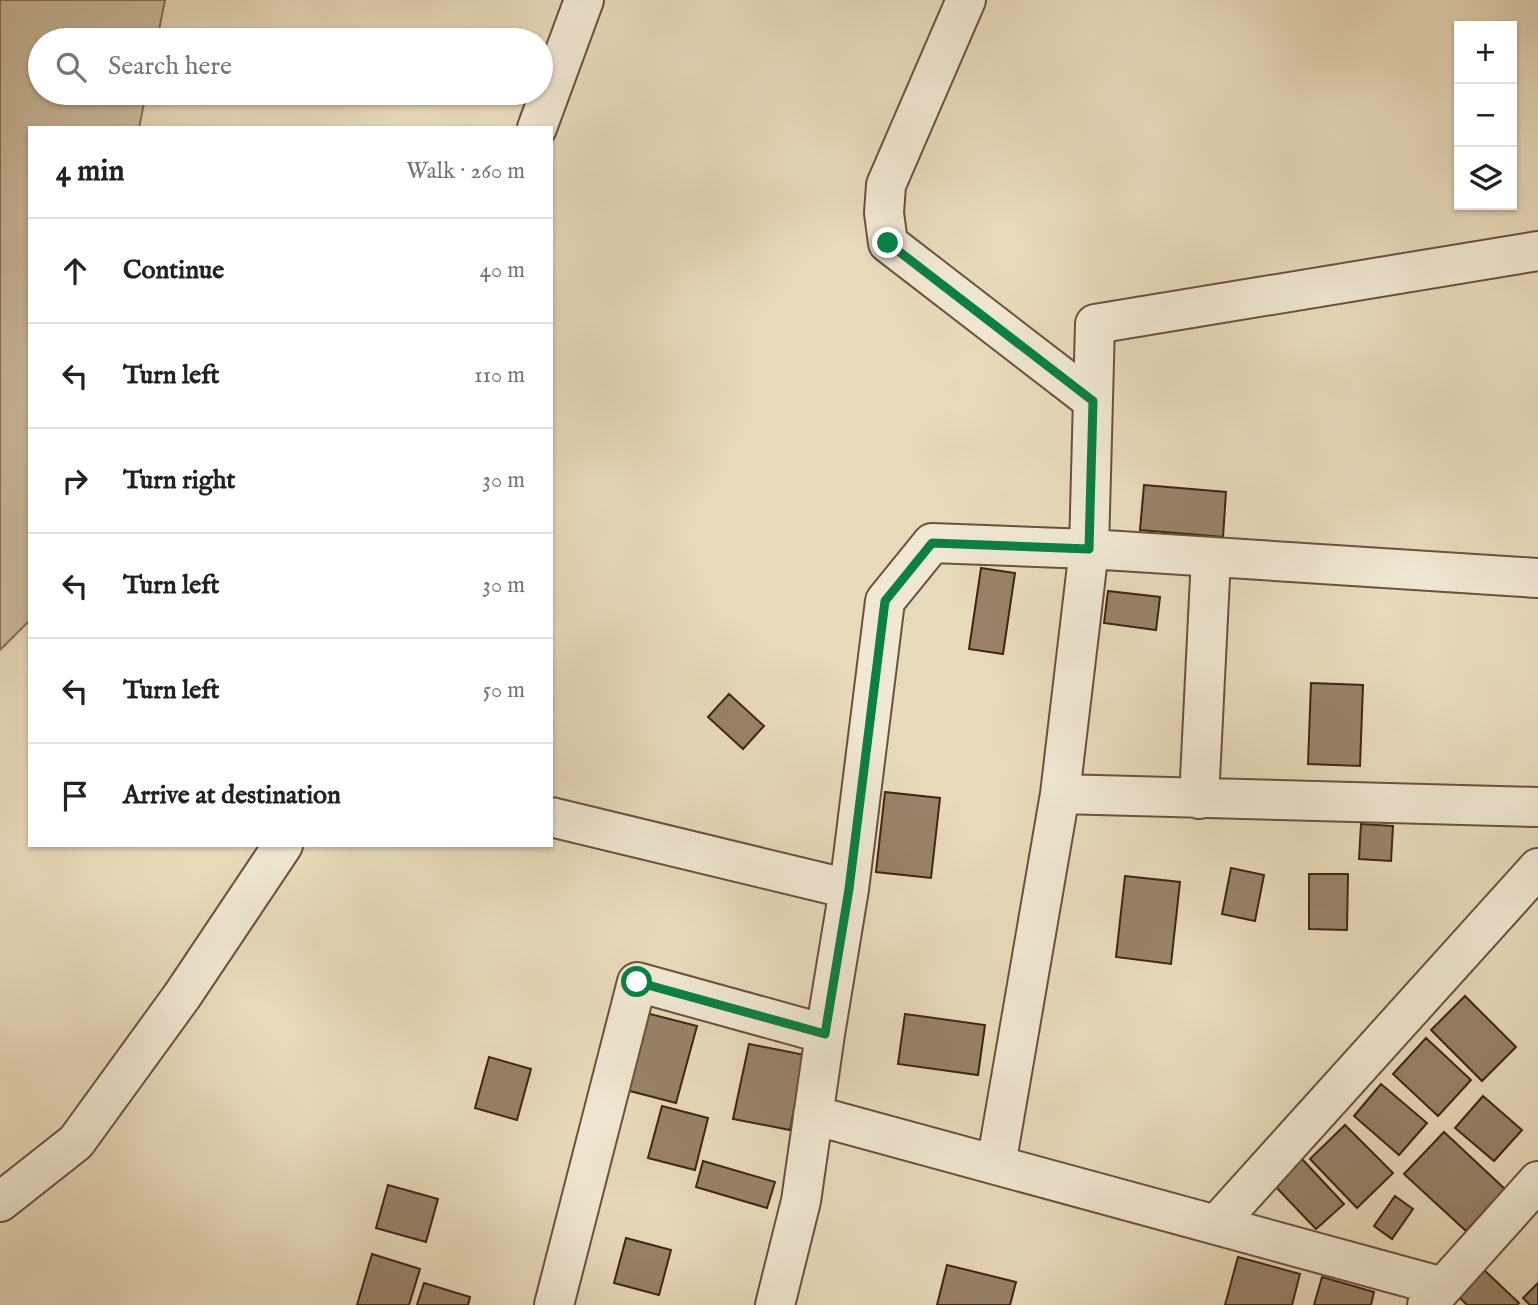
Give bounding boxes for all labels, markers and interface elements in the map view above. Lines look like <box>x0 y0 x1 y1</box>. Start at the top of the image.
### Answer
map controls <box>1454 21 1517 210</box>
button: + <box>1454 21 1517 84</box>
search box <box>28 28 553 105</box>
icon: search <box>52 48 90 86</box>
text: Search here <box>108 50 232 83</box>
button: − <box>1454 84 1517 147</box>
button: layers <box>1454 147 1517 210</box>
text: 4 min <box>56 153 124 191</box>
text: Walk · 260 m <box>406 157 525 186</box>
route end <box>872 227 903 258</box>
icon: ahead <box>56 252 94 290</box>
text: Continue <box>123 254 224 287</box>
text: 40 m <box>480 256 525 285</box>
icon: left <box>56 357 94 395</box>
text: Turn left <box>123 359 220 392</box>
text: 110 m <box>474 361 525 390</box>
icon: right <box>56 462 94 500</box>
text: Turn right <box>123 464 236 497</box>
text: 30 m <box>482 466 525 495</box>
icon: left <box>56 567 94 605</box>
text: Turn left <box>123 569 220 602</box>
text: 30 m <box>482 571 525 600</box>
icon: left <box>56 672 94 710</box>
text: Turn left <box>123 674 220 707</box>
text: 50 m <box>483 676 525 705</box>
icon: arrive <box>56 777 94 815</box>
text: Arrive at destination <box>123 779 341 812</box>
route start <box>621 966 652 997</box>

